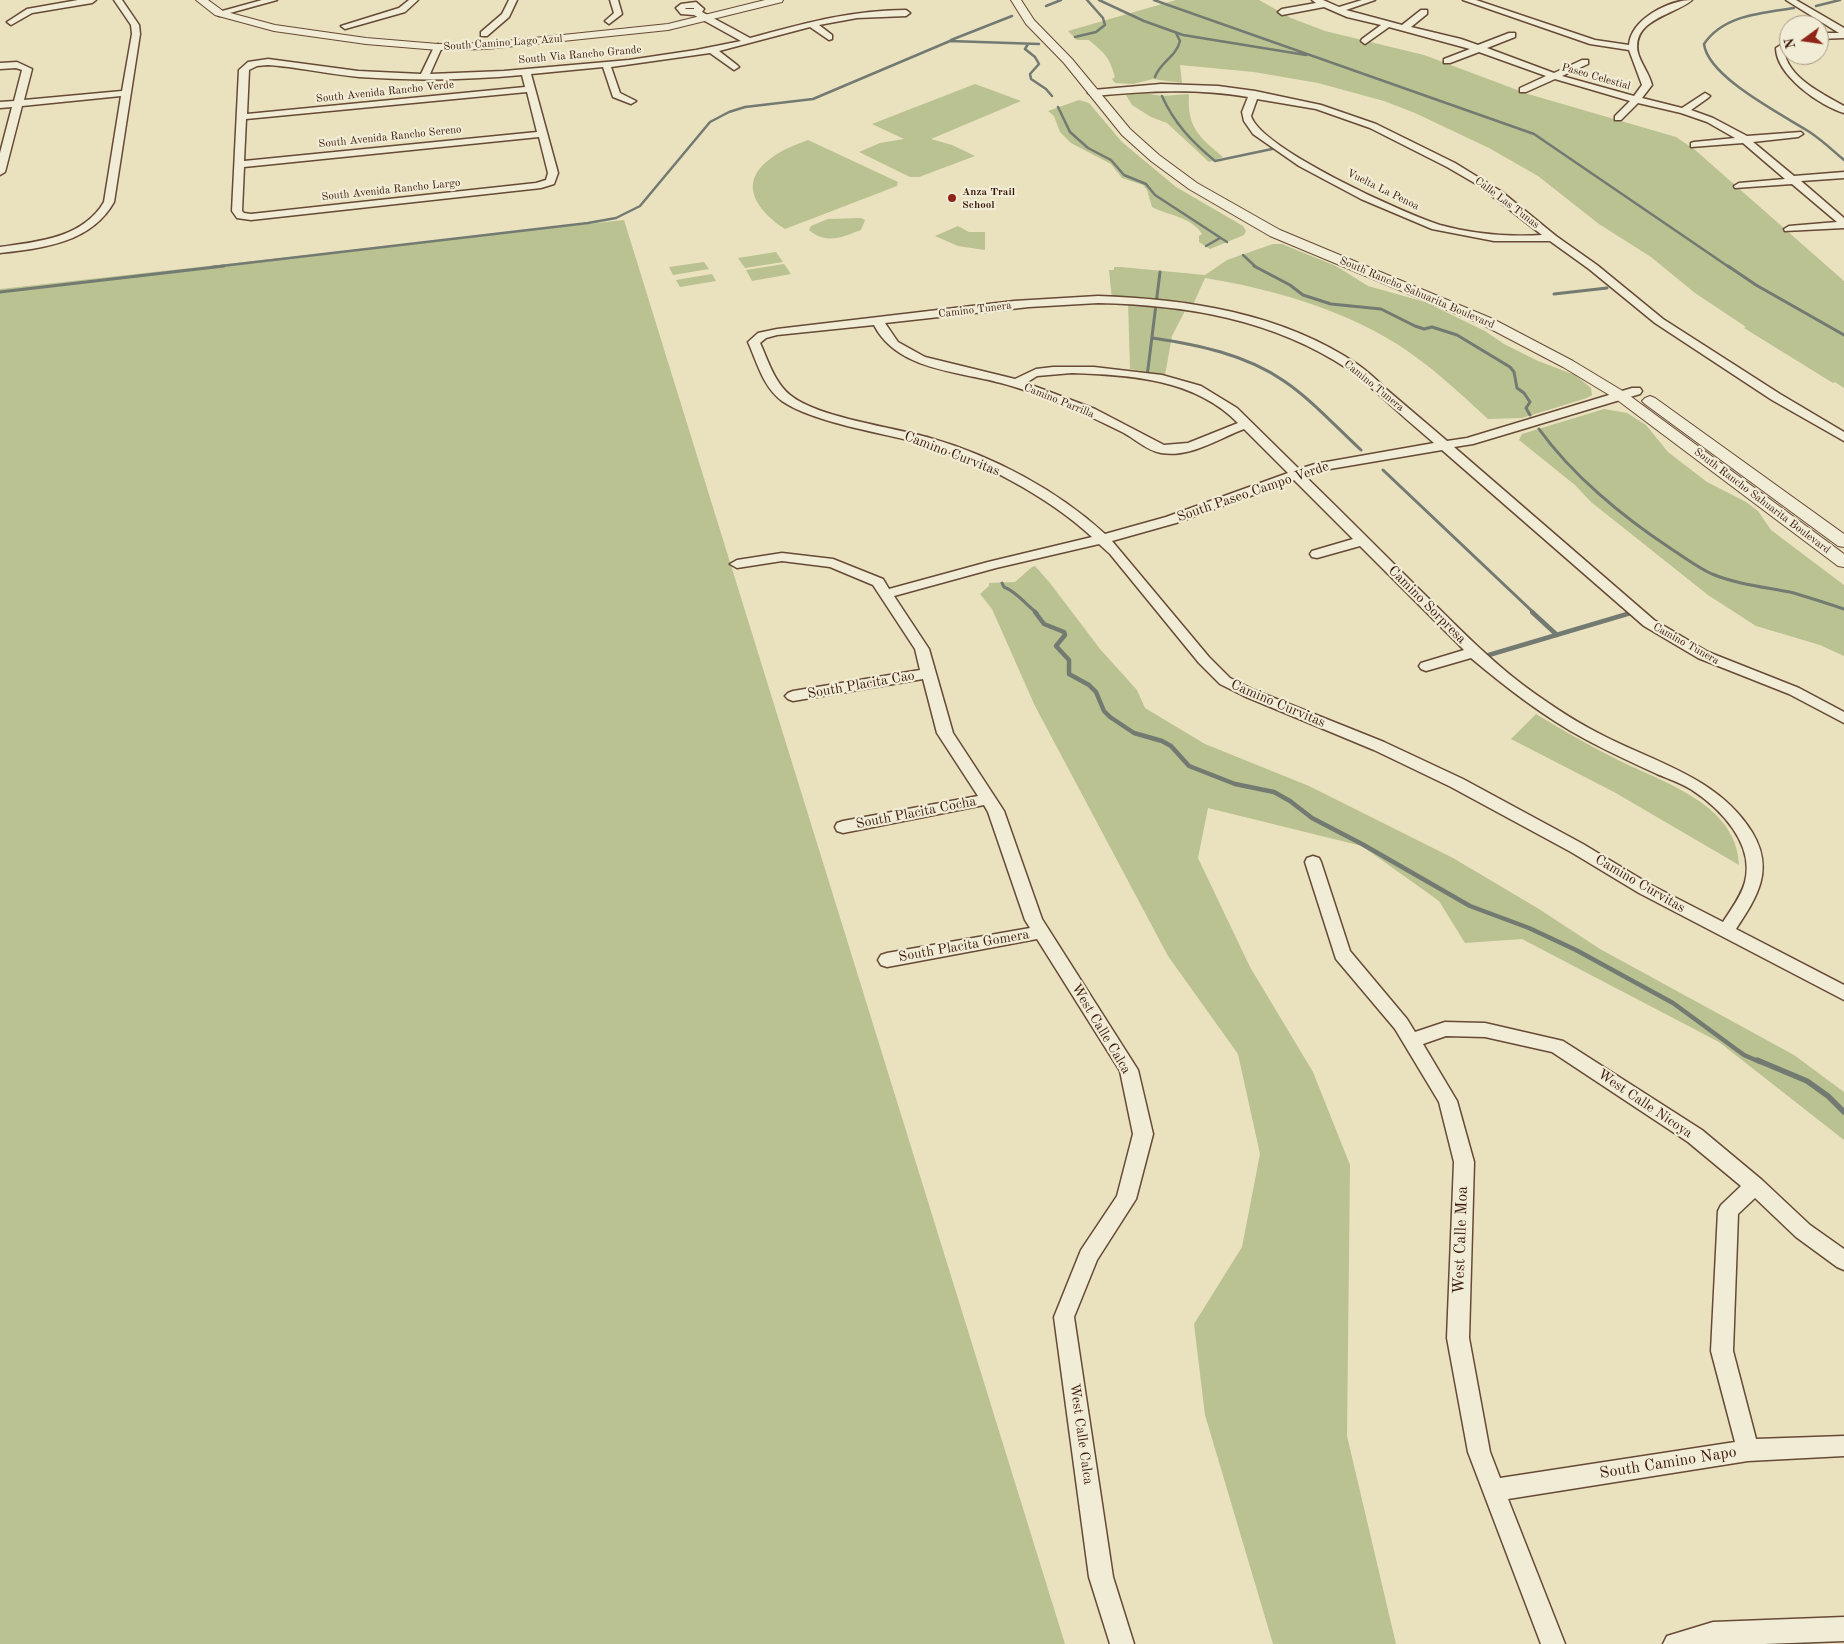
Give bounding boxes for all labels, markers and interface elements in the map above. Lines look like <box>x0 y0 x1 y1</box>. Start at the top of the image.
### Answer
north arrow <box>1779 15 1829 65</box>
street label: South Camino Lago Azul <box>443 32 563 54</box>
text: N <box>1782 37 1799 50</box>
street label: South Via Rancho Grande <box>518 43 642 67</box>
street label: Paseo Celestial <box>1560 61 1632 93</box>
street label: South Avenida Rancho Verde <box>315 78 455 106</box>
street label: South Avenida Rancho Sereno <box>318 123 462 151</box>
street label: Vuelta La Penoa <box>1345 167 1421 213</box>
street label: Calle Las Tunas <box>1472 174 1542 232</box>
street label: South Avenida Rancho Largo <box>321 176 461 204</box>
place label: Anza Trail School <box>962 185 1015 211</box>
marker: Anza Trail School <box>946 192 958 204</box>
street label: South Rancho Sahuarita Boulevard <box>1337 254 1497 332</box>
street label: Camino Tunera <box>938 299 1012 321</box>
street label: Camino Tunera <box>1341 358 1407 414</box>
street label: Camino Parrilla <box>1022 381 1096 421</box>
street label: Camino Curvitas <box>902 428 1002 480</box>
street label: South Rancho Sahuarita Boulevard <box>1691 445 1833 557</box>
street label: South Paseo Campo Verde <box>1175 458 1331 526</box>
street label: Camino Sorpresa <box>1385 563 1469 647</box>
street label: Camino Tunera <box>1651 620 1721 668</box>
street label: South Placita Cao <box>806 667 916 703</box>
street label: Camino Curvitas <box>1228 676 1328 732</box>
street label: South Placita Cocha <box>854 793 978 833</box>
street label: Camino Curvitas <box>1592 851 1688 917</box>
street label: South Placita Gomera <box>897 926 1031 966</box>
street label: West Calle Calca <box>1067 981 1135 1077</box>
street label: West Calle Nicoya <box>1594 1066 1696 1142</box>
street label: West Calle Moa <box>1450 1186 1472 1294</box>
street label: West Calle Calca <box>1066 1382 1096 1486</box>
street label: South Camino Napo <box>1598 1443 1738 1483</box>

